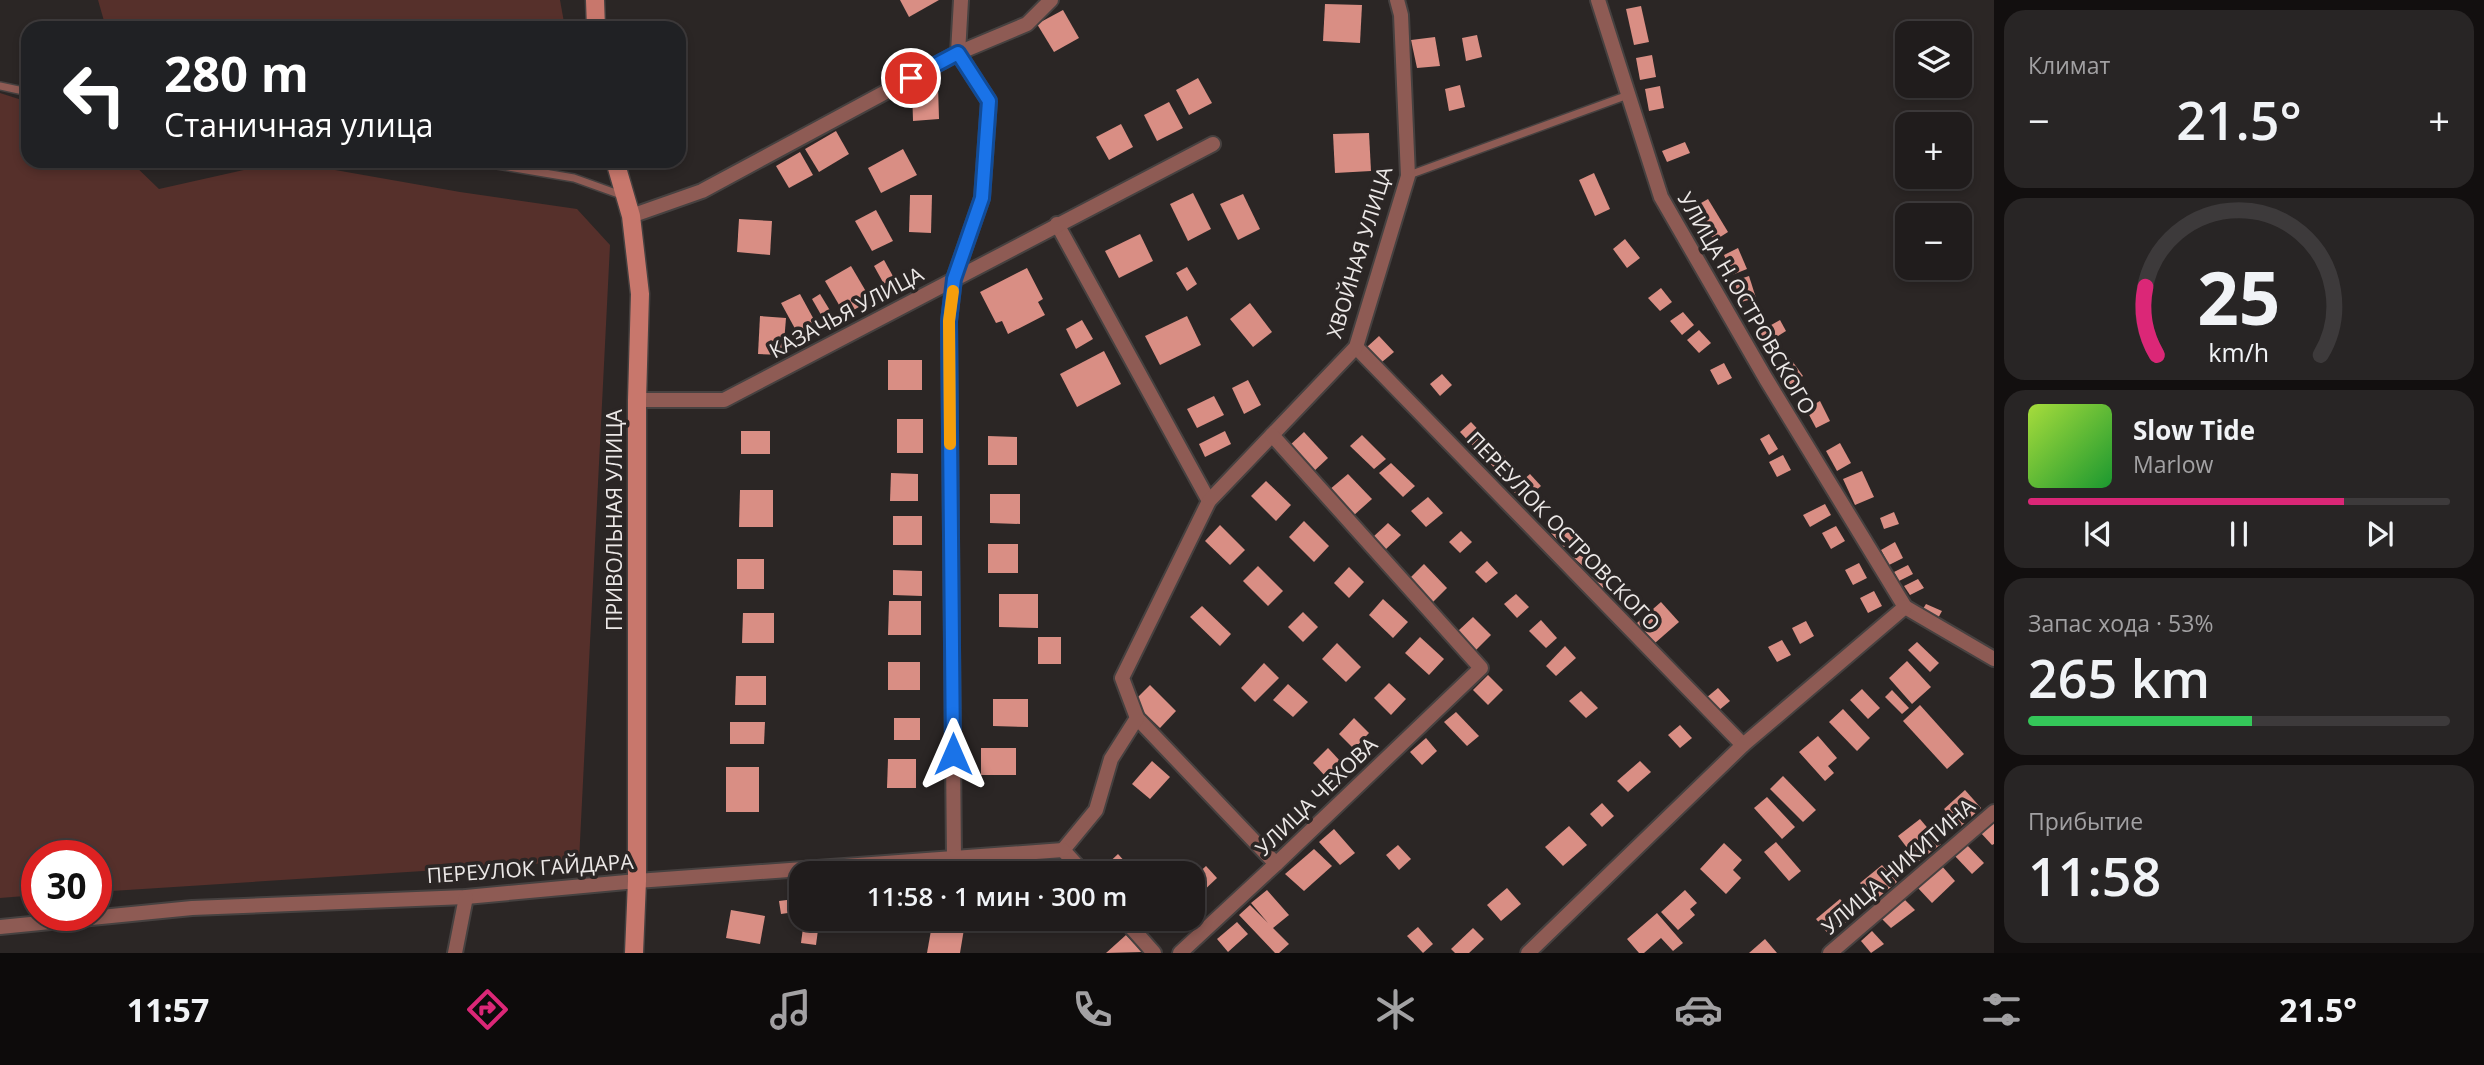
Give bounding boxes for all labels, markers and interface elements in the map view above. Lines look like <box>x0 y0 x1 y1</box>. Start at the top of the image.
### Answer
map controls <box>1895 21 1972 280</box>
button: layers <box>1895 21 1972 98</box>
text: 280 m <box>164 40 309 106</box>
pin <box>881 48 941 108</box>
icon: left <box>49 49 140 140</box>
text: Климат <box>2028 49 2110 81</box>
icon: arrive <box>892 59 930 97</box>
text: 21.5° <box>2176 84 2302 155</box>
text: − <box>2028 94 2050 146</box>
text: + <box>2428 94 2450 146</box>
text: Станичная улица <box>164 103 434 146</box>
button: + <box>1895 112 1972 189</box>
street label: ХВОЙНАЯ УЛИЦА <box>1320 162 1399 341</box>
street label: УЛИЦА Н.ОСТРОВСКОГО <box>1672 187 1822 419</box>
button: − <box>1895 203 1972 280</box>
text: 25 <box>2197 247 2281 346</box>
street label: КАЗАЧЬЯ УЛИЦА <box>764 259 929 364</box>
text: km/h <box>2209 335 2269 369</box>
street label: ПРИВОЛЬНАЯ УЛИЦА <box>600 408 628 631</box>
text: Slow Tide <box>2133 412 2255 448</box>
street label: ПЕРЕУЛОК ОСТРОВСКОГО <box>1461 425 1667 637</box>
text: Marlow <box>2133 448 2213 480</box>
icon: previous <box>2079 515 2117 553</box>
icon: pause <box>2220 515 2258 553</box>
icon: next <box>2361 515 2399 553</box>
text: Запас хода · 53% <box>2028 607 2213 639</box>
text: 265 km <box>2028 642 2210 713</box>
position arrow <box>916 717 990 791</box>
street label: УЛИЦА ЧЕХОВА <box>1249 730 1384 861</box>
street label: УЛИЦА НИКИТИНА <box>1815 791 1981 940</box>
text: Прибытие <box>2028 805 2143 837</box>
speed limit sign: 30 <box>21 840 112 931</box>
text: 11:58 <box>2028 840 2161 911</box>
street label: ПЕРЕУЛОК ГАЙДАРА <box>426 847 635 889</box>
text: 11:58 · 1 мин · 300 m <box>867 878 1127 914</box>
icon: directions <box>463 985 512 1034</box>
icon: music <box>766 985 815 1034</box>
icon: phone <box>1068 985 1117 1034</box>
icon: climate <box>1371 985 1420 1034</box>
icon: car <box>1674 985 1723 1034</box>
icon: filters <box>1977 985 2026 1034</box>
text: 11:57 <box>127 988 209 1031</box>
text: 21.5° <box>2279 988 2357 1031</box>

